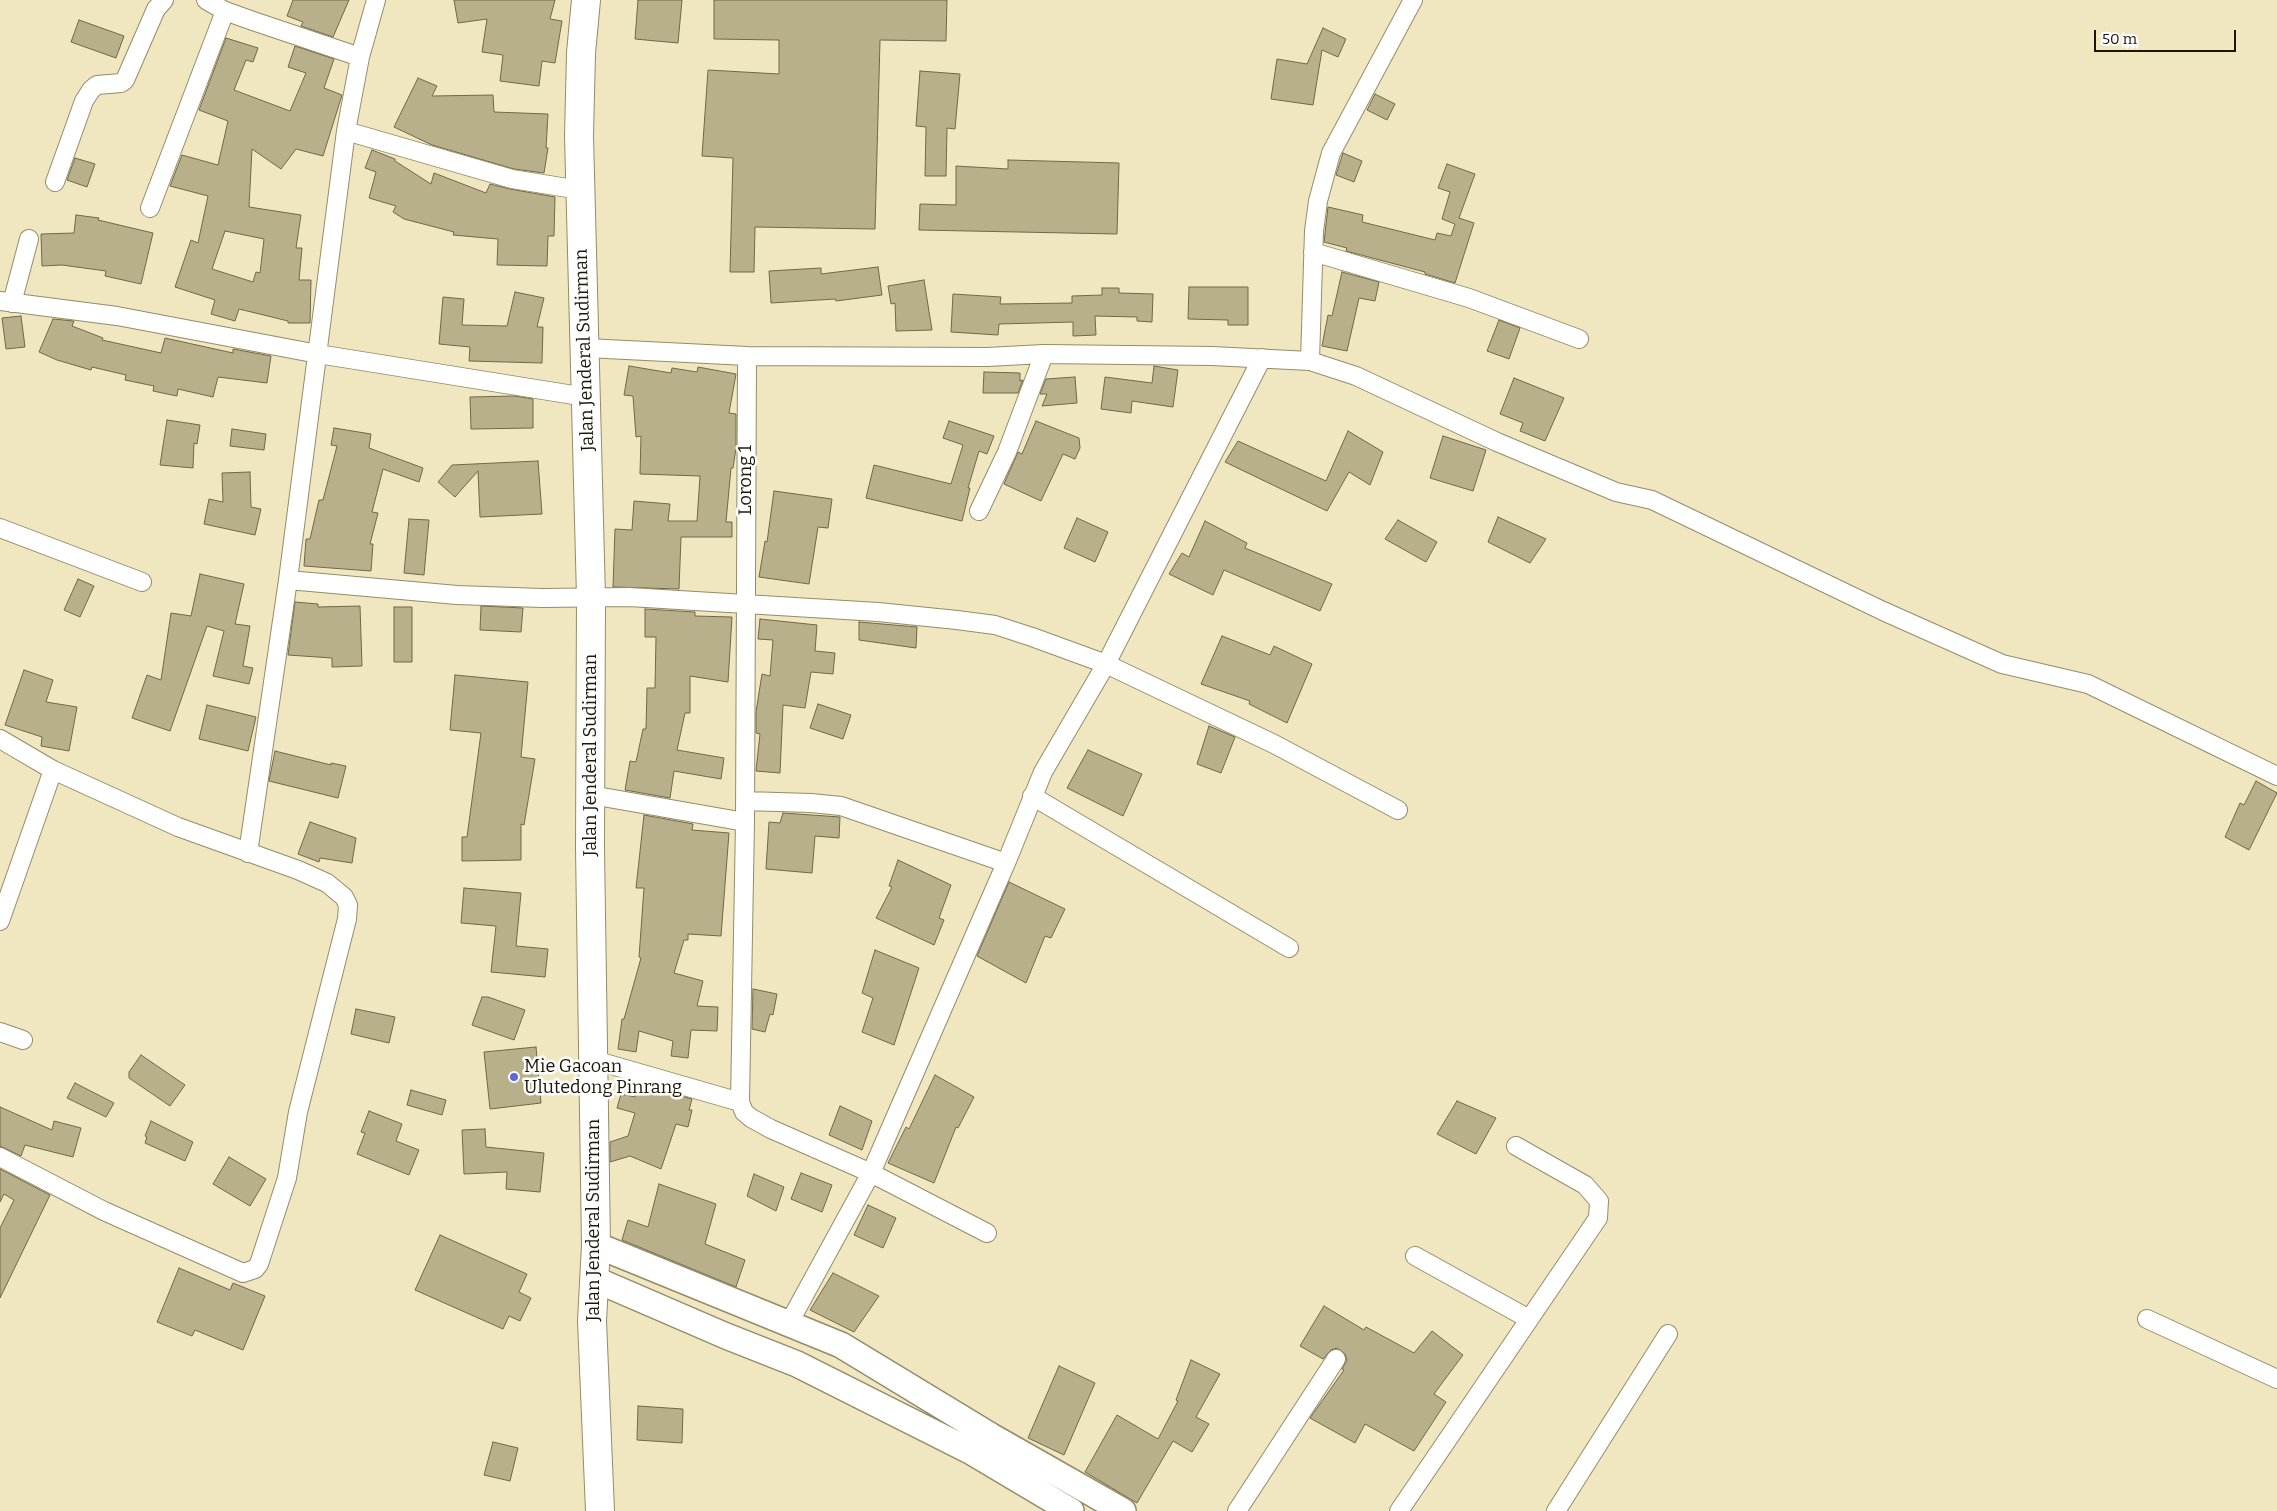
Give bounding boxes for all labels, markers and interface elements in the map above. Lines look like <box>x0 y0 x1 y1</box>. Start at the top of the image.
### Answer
scale bar <box>2097 20 2240 52</box>
text: 50 m <box>2102 30 2137 48</box>
street label: Jalan Jenderal Sudirman <box>571 248 599 452</box>
street label: Lorong 1 <box>735 445 757 515</box>
street label: Jalan Jenderal Sudirman <box>580 654 602 856</box>
place label: Mie Gacoan Ulutedong Pinrang <box>524 1056 682 1098</box>
marker: Mie Gacoan Ulutedong Pinrang <box>508 1071 520 1083</box>
street label: Jalan Jenderal Sudirman <box>583 1119 605 1321</box>

